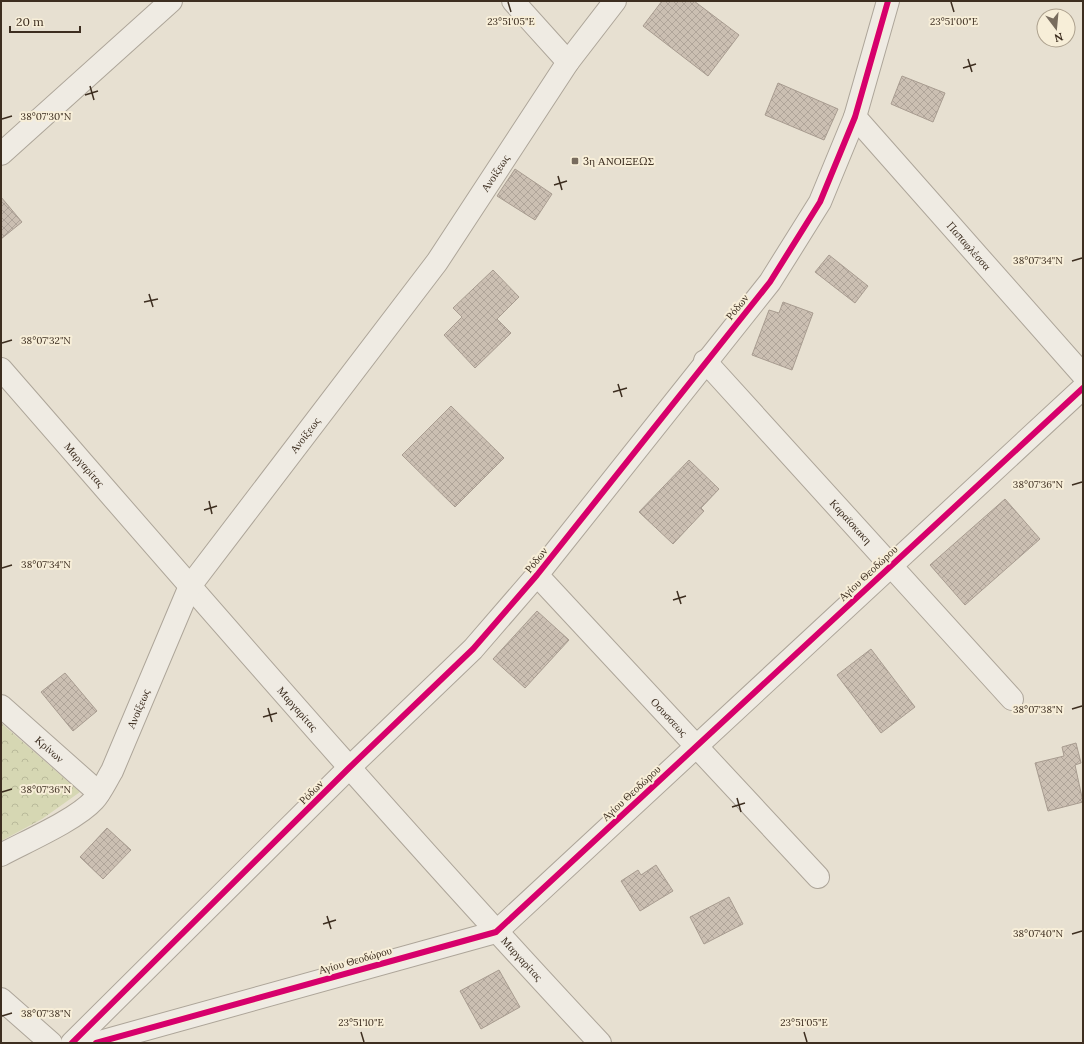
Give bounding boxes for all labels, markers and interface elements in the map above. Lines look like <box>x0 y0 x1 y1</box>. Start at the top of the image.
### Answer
scale bar <box>10 8 80 34</box>
north arrow <box>1036 8 1076 48</box>
text: 20 m <box>16 14 44 29</box>
text: 23°51'05"E <box>487 15 535 28</box>
text: 23°51'00"E <box>930 15 978 28</box>
text: N <box>1052 30 1065 46</box>
text: 38°07'30"N <box>21 110 72 123</box>
street label: Ανοίξεως <box>478 151 513 194</box>
place label: 3η ΑΝΟΙΞΕΩΣ <box>583 154 654 168</box>
marker: 3η ΑΝΟΙΞΕΩΣ <box>570 156 580 166</box>
street label: Παπαφλέσσα <box>944 219 994 273</box>
text: 38°07'34"N <box>1013 254 1063 267</box>
street label: Ρόδων <box>722 291 752 323</box>
text: 38°07'32"N <box>21 334 71 347</box>
street label: Ανοίξεως <box>287 414 324 456</box>
street label: Μαργαρίτας <box>61 440 108 490</box>
text: 38°07'36"N <box>1013 478 1064 491</box>
street label: Καραϊσκακη <box>827 496 875 547</box>
street label: Αγίου Θεοδώρου <box>836 542 901 604</box>
street label: Ρόδων <box>521 544 551 576</box>
text: 38°07'34"N <box>21 558 71 571</box>
street label: Μαργαρίτας <box>274 684 321 734</box>
street label: Ανοίξεως <box>124 686 153 731</box>
street label: Οσυσσεως <box>648 695 691 740</box>
text: 38°07'38"N <box>1013 703 1063 716</box>
street label: Κρίνων <box>32 733 67 766</box>
street label: Αγίου Θεοδώρου <box>599 762 664 824</box>
street label: Ρόδων <box>296 777 326 807</box>
text: 38°07'36"N <box>21 783 72 796</box>
text: 38°07'40"N <box>1013 927 1063 940</box>
street label: Μαργαρίτας <box>498 934 546 984</box>
street label: Αγίου Θεοδώρου <box>317 943 394 977</box>
text: 38°07'38"N <box>21 1007 71 1020</box>
text: 23°51'10"E <box>338 1016 384 1029</box>
text: 23°51'05"E <box>780 1016 828 1029</box>

